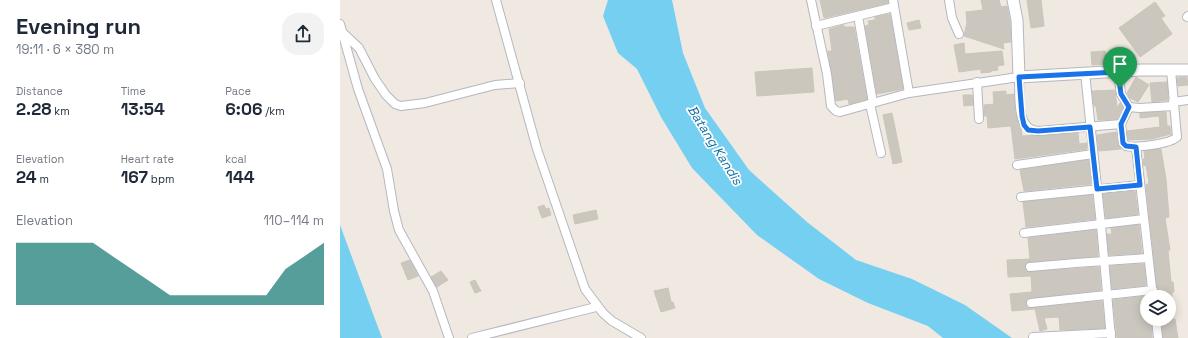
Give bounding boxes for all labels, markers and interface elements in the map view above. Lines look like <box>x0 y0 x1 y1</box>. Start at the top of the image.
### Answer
text: Evening run <box>16 12 141 40</box>
button: share <box>282 13 324 55</box>
text: 19:11 · 6 × 380 m <box>16 41 114 58</box>
pin <box>1103 47 1137 88</box>
icon: arrive <box>1109 53 1131 75</box>
text: Distance <box>16 84 63 98</box>
text: Time <box>121 84 146 98</box>
text: Pace <box>225 84 251 98</box>
text: 2.28 <box>16 98 51 120</box>
text: 13:54 <box>121 98 165 120</box>
text: 6:06 <box>225 98 262 120</box>
water label: Batang Kandis <box>684 102 747 189</box>
text: km <box>51 104 70 118</box>
text: /km <box>262 104 285 118</box>
text: Elevation <box>16 152 64 166</box>
text: Heart rate <box>121 152 174 166</box>
text: kcal <box>225 152 247 166</box>
text: 24 <box>16 166 37 188</box>
text: 167 <box>121 166 148 188</box>
text: 144 <box>225 166 255 188</box>
text: m <box>37 172 49 186</box>
text: bpm <box>148 172 174 186</box>
text: Elevation <box>16 212 73 229</box>
text: 110–114 m <box>263 212 324 229</box>
map controls <box>1140 290 1176 326</box>
button: layers <box>1140 290 1176 326</box>

